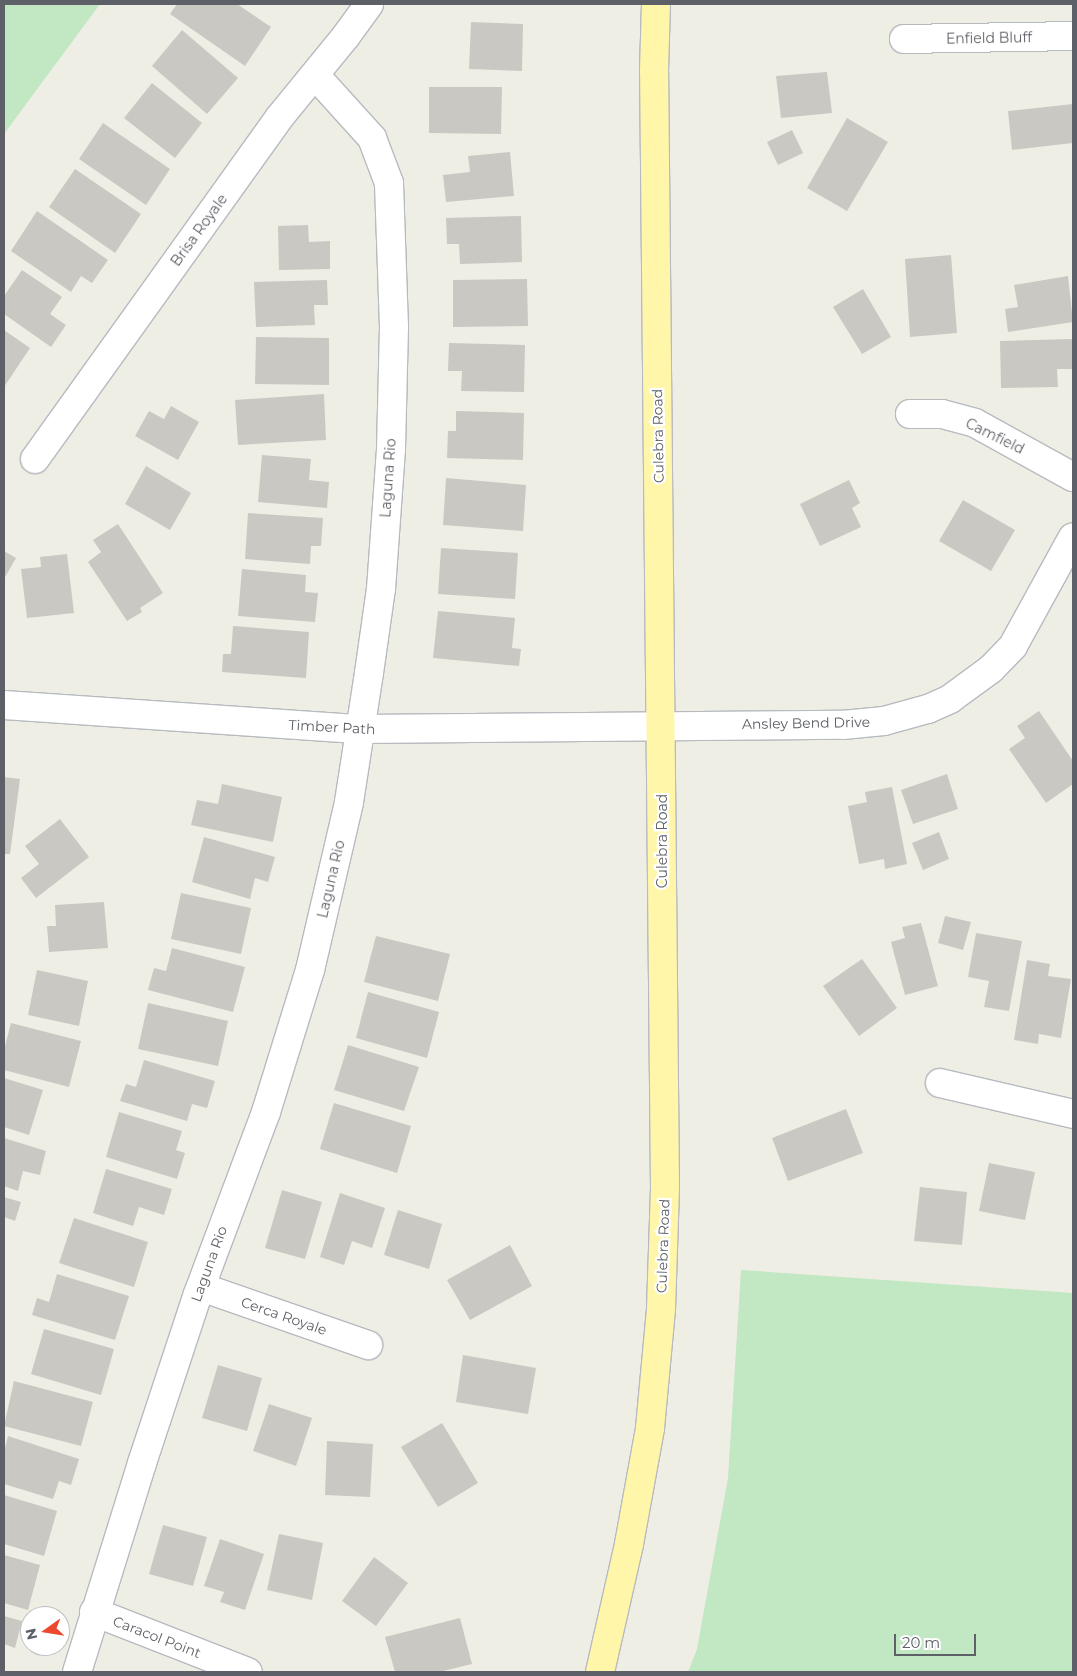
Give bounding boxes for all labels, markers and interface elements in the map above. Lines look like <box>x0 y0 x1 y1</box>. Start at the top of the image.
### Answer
street label: Enfield Bluff <box>946 29 1032 47</box>
street label: Brisa Royale <box>167 191 231 269</box>
street label: Culebra Road <box>649 389 667 483</box>
street label: Camfield <box>963 415 1027 457</box>
street label: Laguna Rio <box>377 438 399 518</box>
street label: Ansley Bend Drive <box>742 713 870 733</box>
street label: Timber Path <box>288 716 376 738</box>
street label: Culebra Road <box>654 794 670 888</box>
street label: Laguna Rio <box>314 838 348 920</box>
street label: Culebra Road <box>653 1199 673 1293</box>
street label: Laguna Rio <box>188 1224 230 1304</box>
street label: Cerca Royale <box>239 1293 329 1339</box>
north arrow <box>20 1606 70 1656</box>
street label: Caracol Point <box>111 1613 203 1661</box>
scale bar <box>897 1624 980 1656</box>
text: N <box>21 1627 41 1642</box>
text: 20 m <box>902 1633 940 1652</box>

